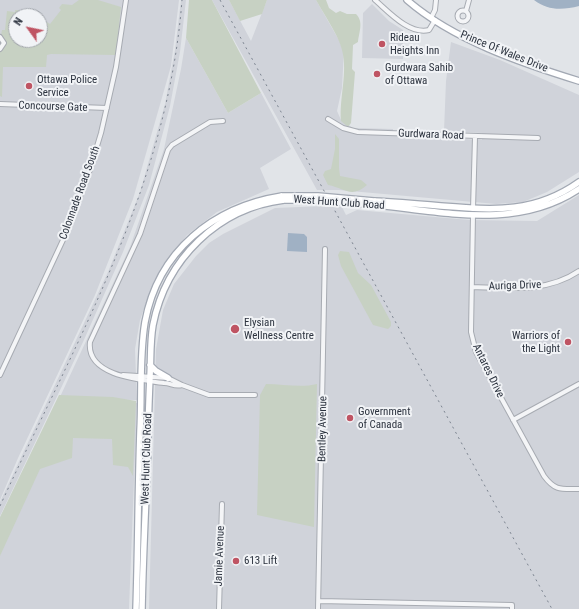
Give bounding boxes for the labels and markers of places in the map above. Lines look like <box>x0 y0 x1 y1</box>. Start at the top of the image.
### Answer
place label: Rideau Heights Inn <box>390 31 439 57</box>
marker: Rideau Heights Inn <box>377 39 387 49</box>
place label: Gurdwara Sahib of Ottawa <box>385 61 453 87</box>
marker: Gurdwara Sahib of Ottawa <box>372 69 382 79</box>
place label: Ottawa Police Service <box>37 73 97 99</box>
marker: Ottawa Police Service <box>24 81 34 91</box>
place label: Elysian Wellness Centre <box>244 316 314 342</box>
marker: Elysian Wellness Centre <box>229 323 241 335</box>
place label: Warriors of the Light <box>512 329 560 355</box>
marker: Warriors of the Light <box>563 337 573 347</box>
place label: Government of Canada <box>358 405 410 431</box>
marker: Government of Canada <box>345 413 355 423</box>
place label: 613 Lift <box>244 554 277 568</box>
marker: 613 Lift <box>231 556 241 566</box>

